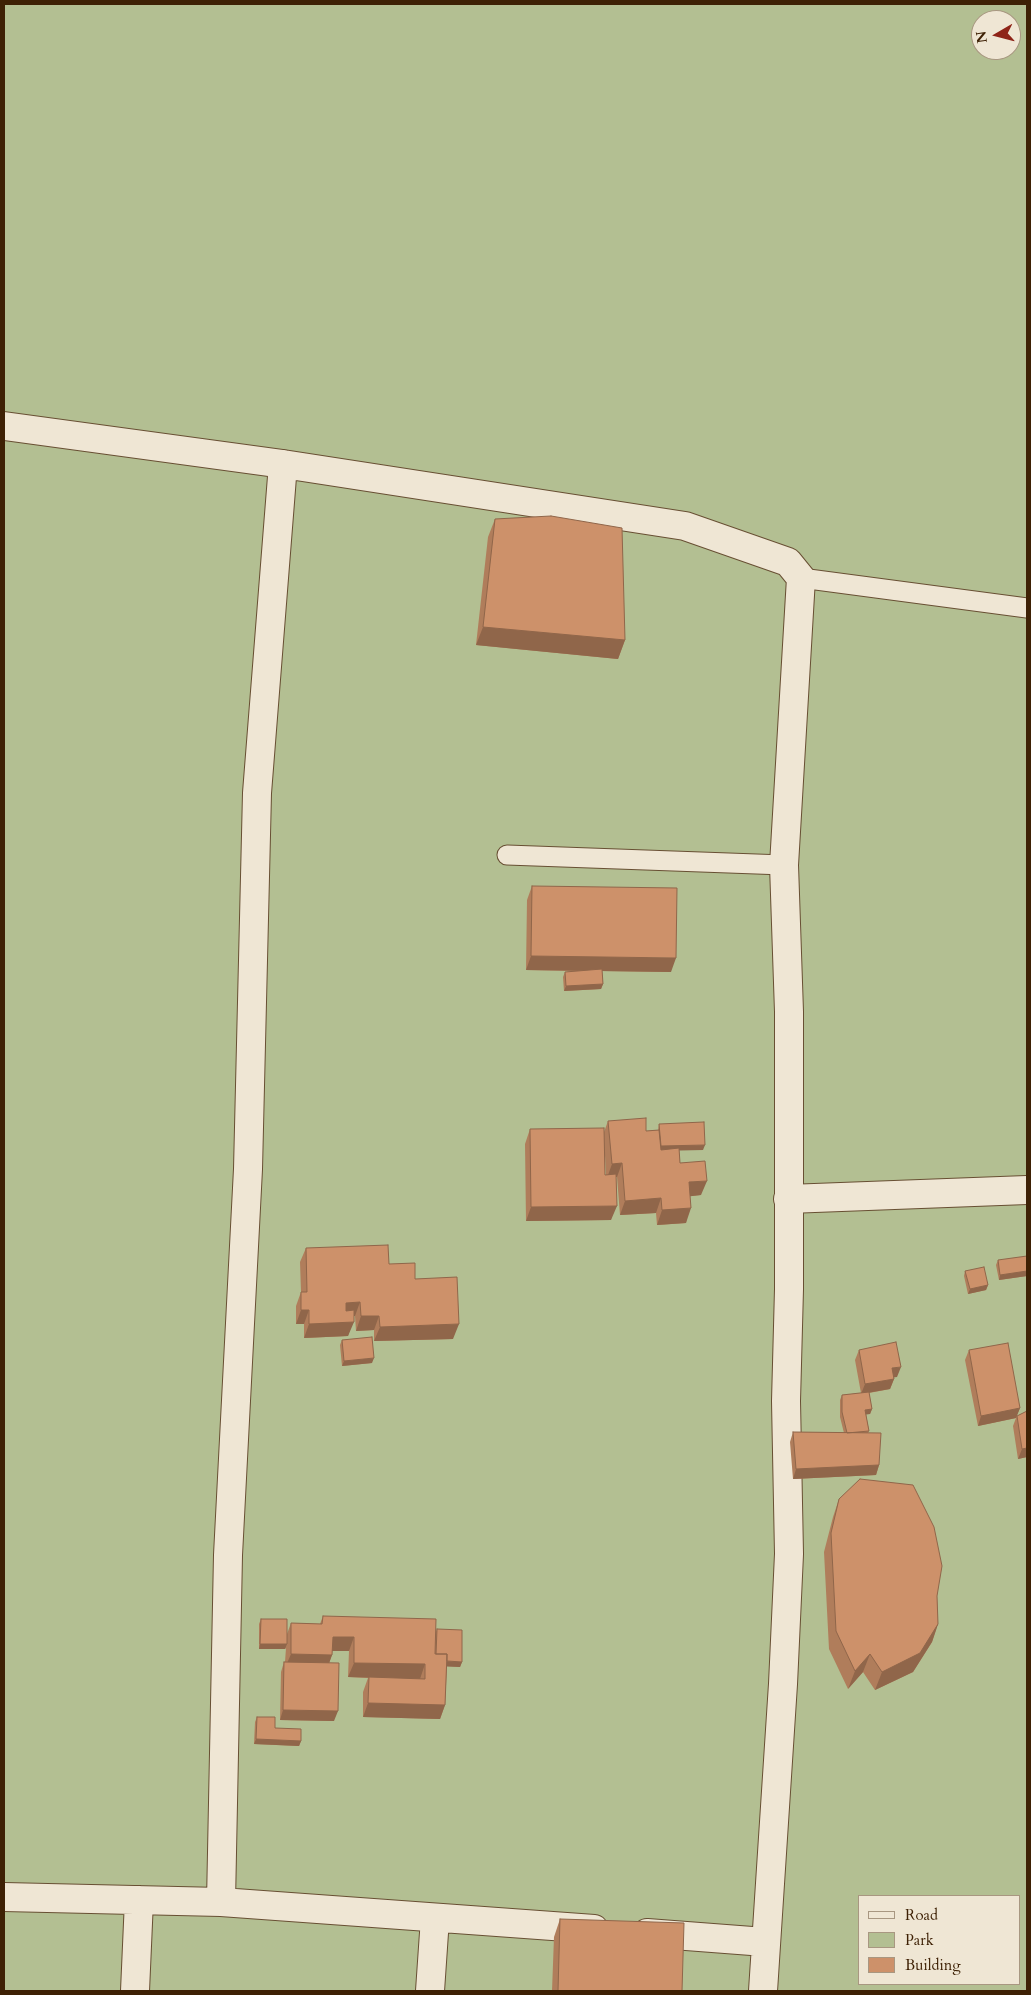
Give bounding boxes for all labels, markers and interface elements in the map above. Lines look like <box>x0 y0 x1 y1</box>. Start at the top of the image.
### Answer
north arrow <box>971 10 1021 60</box>
text: N <box>971 30 992 44</box>
legend <box>858 1895 1021 1985</box>
text: Road <box>905 1905 938 1925</box>
text: Park <box>905 1930 934 1950</box>
text: Building <box>905 1955 961 1975</box>

